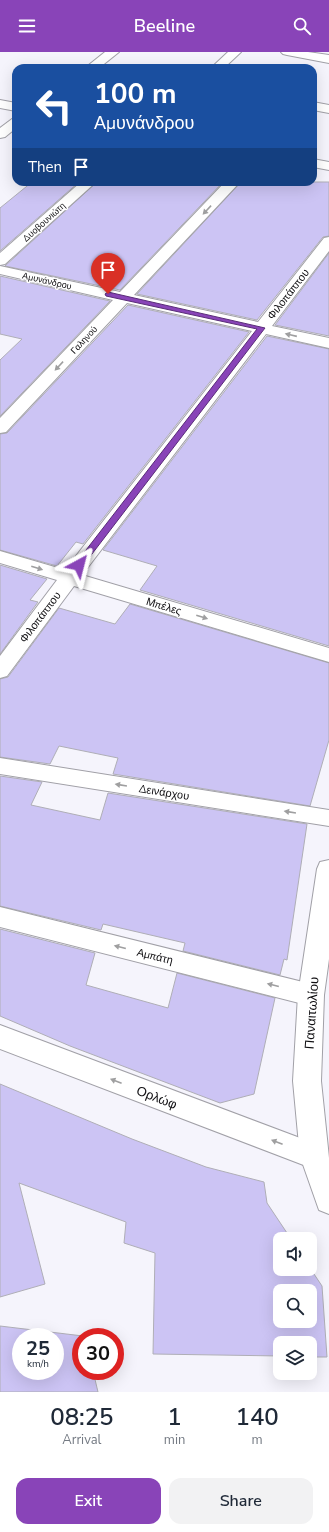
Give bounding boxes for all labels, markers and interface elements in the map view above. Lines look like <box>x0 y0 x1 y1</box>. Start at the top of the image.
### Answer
text: Beeline <box>134 14 195 38</box>
icon: menu <box>16 15 38 37</box>
icon: search <box>291 15 313 37</box>
text: 100 m <box>94 75 177 113</box>
icon: left <box>28 80 80 132</box>
text: Αμυνάνδρου <box>94 111 194 135</box>
icon: arrive <box>70 156 92 178</box>
text: Then <box>28 157 62 177</box>
street label: Δυοβουνιώτη <box>20 200 68 244</box>
one-way arrow <box>202 205 211 215</box>
pin <box>91 253 125 294</box>
icon: arrive <box>97 259 119 281</box>
street label: Φιλοπάππου <box>264 266 313 323</box>
street label: Αμυνάνδρου <box>21 270 73 293</box>
street label: Γαληνού <box>68 323 100 357</box>
one-way arrow <box>285 331 297 337</box>
one-way arrow <box>55 361 64 371</box>
position arrow <box>58 544 100 586</box>
one-way arrow <box>32 565 44 571</box>
street label: Φιλοπάππου <box>16 589 65 646</box>
street label: Μπέλες <box>144 594 183 619</box>
one-way arrow <box>196 614 208 620</box>
street label: Δεινάρχου <box>138 781 190 804</box>
one-way arrow <box>115 782 127 788</box>
one-way arrow <box>284 809 297 815</box>
one-way arrow <box>113 944 125 950</box>
street label: Αμπάτη <box>135 945 175 968</box>
street label: Παναιτωλίου <box>300 976 324 1050</box>
one-way arrow <box>267 982 279 988</box>
one-way arrow <box>110 1078 122 1084</box>
street label: Ορλώφ <box>134 1082 180 1114</box>
one-way arrow <box>271 1139 283 1145</box>
map controls <box>273 1232 317 1380</box>
button: sound <box>273 1232 317 1276</box>
button: search <box>273 1284 317 1328</box>
speed limit sign: 30 <box>72 1328 124 1380</box>
text: 25 <box>26 1335 50 1362</box>
button: layers <box>273 1336 317 1380</box>
text: km/h <box>27 1357 49 1371</box>
text: 08:25 <box>50 1401 114 1433</box>
text: 1 <box>167 1401 182 1433</box>
text: 140 <box>236 1401 279 1433</box>
text: Arrival <box>62 1431 101 1449</box>
text: min <box>164 1431 185 1449</box>
text: m <box>252 1431 263 1449</box>
button: Exit <box>16 1478 161 1524</box>
button: Share <box>169 1478 313 1524</box>

